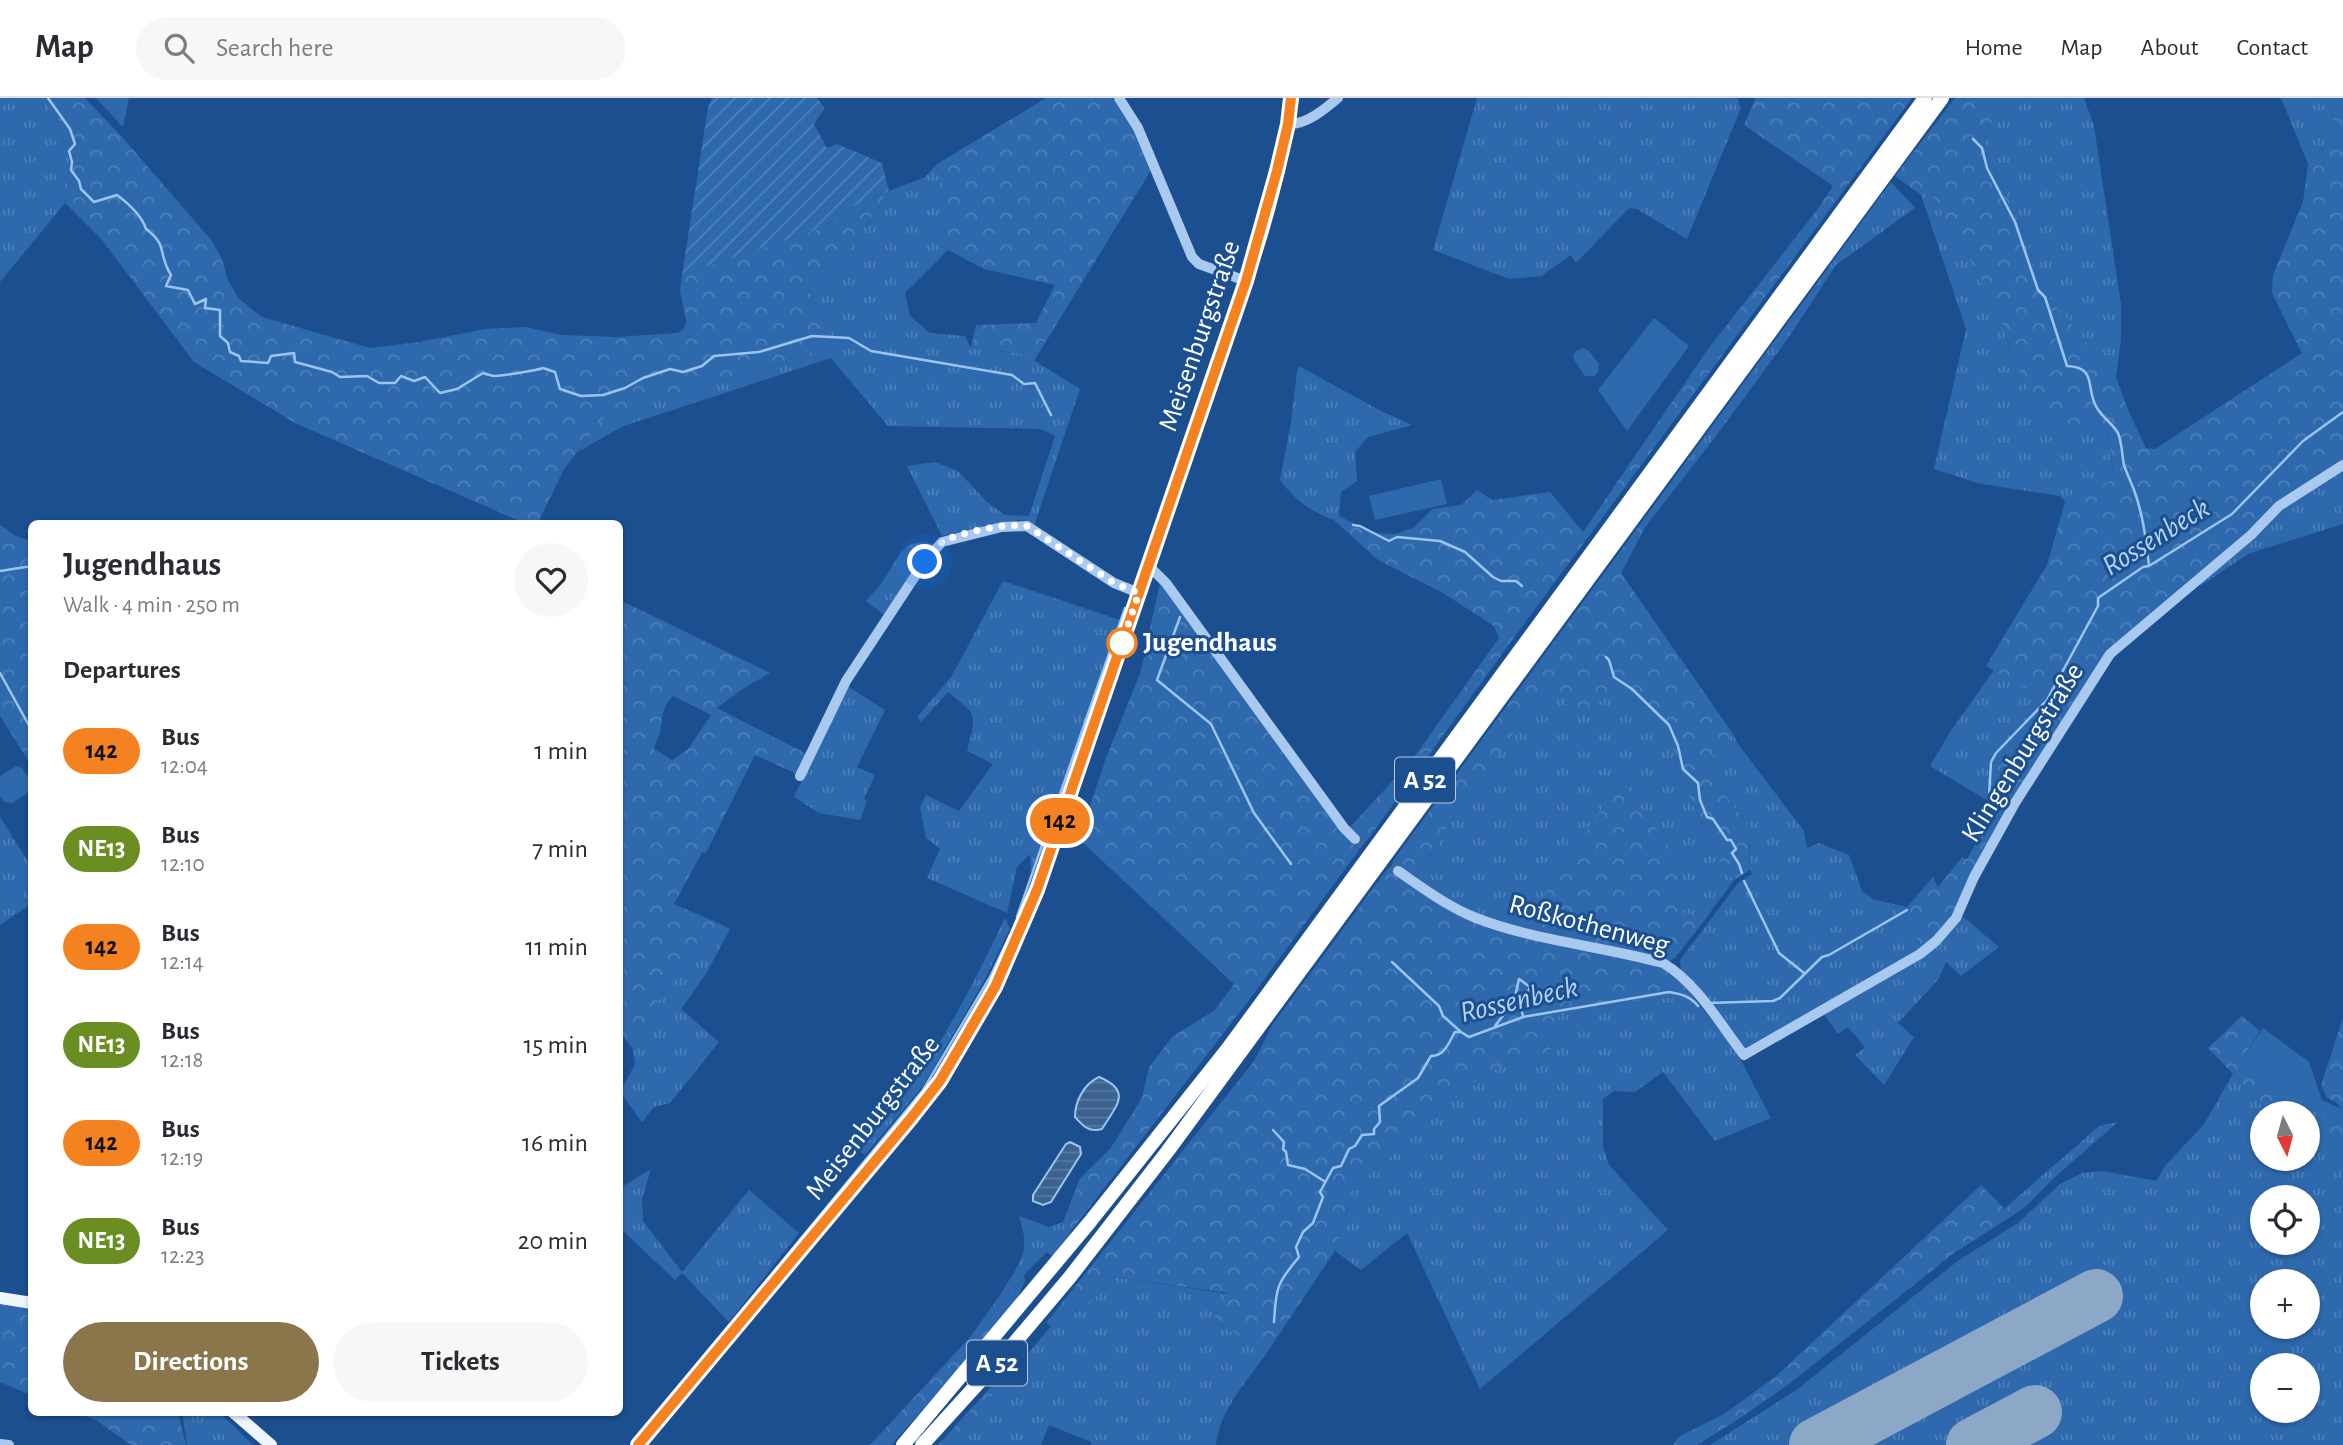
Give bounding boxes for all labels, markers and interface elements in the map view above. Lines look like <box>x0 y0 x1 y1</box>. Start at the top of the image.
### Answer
search box <box>136 17 626 80</box>
icon: search <box>160 29 198 67</box>
text: Map <box>35 31 94 64</box>
text: Search here <box>216 35 334 61</box>
text: Home <box>1965 36 2023 60</box>
text: Map <box>2061 36 2103 60</box>
text: About <box>2141 36 2198 60</box>
text: Contact <box>2236 36 2308 60</box>
street label: Meisenburgstraße <box>1154 237 1246 435</box>
water label: Rossenbeck <box>2097 492 2215 582</box>
button: heart <box>514 543 588 617</box>
your location <box>907 544 942 579</box>
text: Jugendhaus <box>63 549 221 582</box>
text: Walk · 4 min · 250 m <box>63 594 240 617</box>
marker: Jugendhaus <box>1107 628 1137 658</box>
place label: Jugendhaus <box>1143 629 1277 657</box>
text: Departures <box>63 657 181 683</box>
street label: Klingenburgstraße <box>1957 659 2089 847</box>
text: Bus <box>161 724 200 750</box>
text: 1 min <box>534 738 588 764</box>
text: 142 <box>85 739 118 763</box>
text: 12:04 <box>161 755 208 778</box>
road number: A 52 <box>1395 758 1455 802</box>
line badge: 142 <box>1020 798 1100 844</box>
text: 142 <box>1044 809 1076 833</box>
text: Bus <box>161 822 200 848</box>
text: 7 min <box>532 836 588 862</box>
text: NE13 <box>78 837 125 861</box>
text: 12:10 <box>161 853 205 876</box>
street label: Roßkothenweg <box>1506 890 1672 960</box>
text: Bus <box>161 920 200 946</box>
text: 11 min <box>525 934 588 960</box>
text: 142 <box>85 935 118 959</box>
text: 12:14 <box>161 951 204 974</box>
water label: Rossenbeck <box>1457 972 1581 1028</box>
text: Bus <box>161 1018 200 1044</box>
street label: Meisenburgstraße <box>801 1031 945 1205</box>
text: 15 min <box>523 1032 588 1058</box>
text: NE13 <box>78 1033 125 1057</box>
text: 12:18 <box>161 1049 203 1072</box>
north arrow <box>2250 1101 2320 1171</box>
map controls <box>2250 1101 2320 1423</box>
text: Bus <box>161 1116 200 1142</box>
text: 16 min <box>522 1130 588 1156</box>
text: 142 <box>85 1131 118 1155</box>
text: 12:19 <box>161 1147 203 1170</box>
button: locate <box>2250 1185 2320 1255</box>
text: Bus <box>161 1214 200 1240</box>
text: 20 min <box>518 1228 588 1254</box>
text: NE13 <box>78 1229 125 1253</box>
text: 12:23 <box>161 1245 205 1268</box>
button: + <box>2250 1269 2320 1339</box>
button: Directions <box>63 1322 319 1402</box>
button: Tickets <box>333 1322 588 1402</box>
road number: A 52 <box>967 1340 1027 1386</box>
button: − <box>2250 1353 2320 1423</box>

